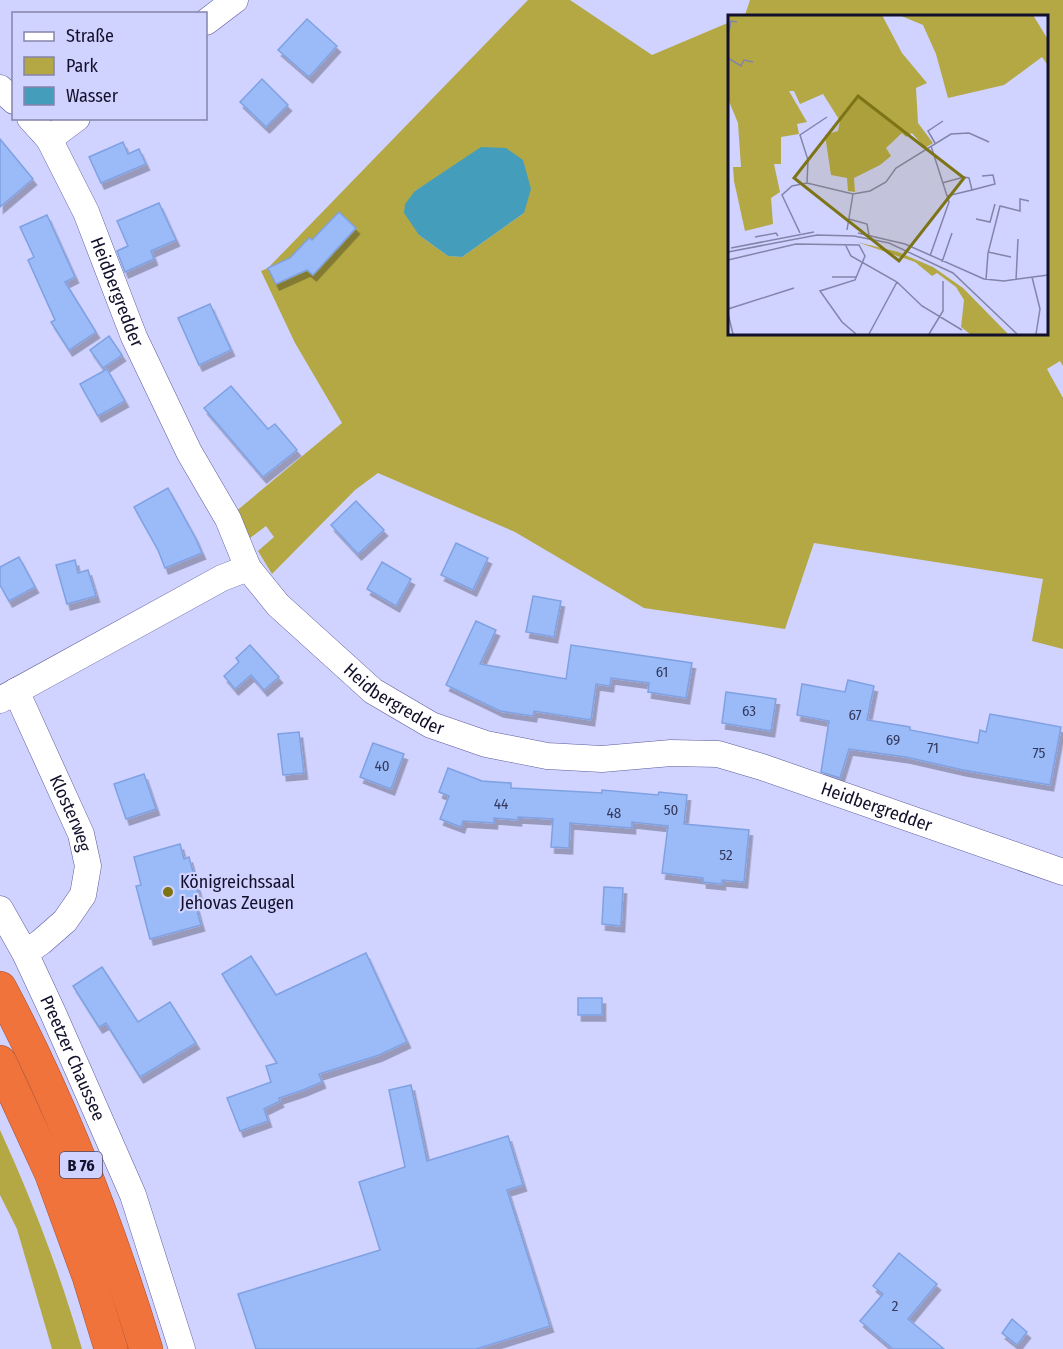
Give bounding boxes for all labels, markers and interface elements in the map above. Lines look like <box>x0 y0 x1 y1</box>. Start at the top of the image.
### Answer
legend <box>12 12 207 120</box>
inset map <box>728 15 1048 334</box>
text: Straße <box>66 25 114 47</box>
text: Park <box>66 55 99 77</box>
text: Wasser <box>66 85 119 107</box>
street label: Heidbergredder <box>86 234 149 351</box>
street label: Heidbergredder <box>339 659 448 740</box>
house number: 61 <box>656 663 668 681</box>
house number: 63 <box>742 702 756 720</box>
house number: 67 <box>848 706 862 724</box>
house number: 69 <box>886 731 900 749</box>
house number: 71 <box>927 739 939 757</box>
house number: 75 <box>1033 744 1045 762</box>
house number: 40 <box>374 757 390 775</box>
street label: Klosterweg <box>45 771 96 854</box>
street label: Heidbergredder <box>818 777 936 837</box>
house number: 44 <box>494 795 508 813</box>
house number: 50 <box>664 801 678 819</box>
house number: 48 <box>607 804 621 822</box>
house number: 52 <box>719 846 733 864</box>
place label: Königreichssaal Jehovas Zeugen <box>180 871 295 914</box>
marker: Königreichssaal Jehovas Zeugen <box>161 885 175 899</box>
street label: Preetzer Chaussee <box>35 992 110 1124</box>
road number: B 76 <box>60 1152 102 1178</box>
house number: 2 <box>892 1297 899 1315</box>

